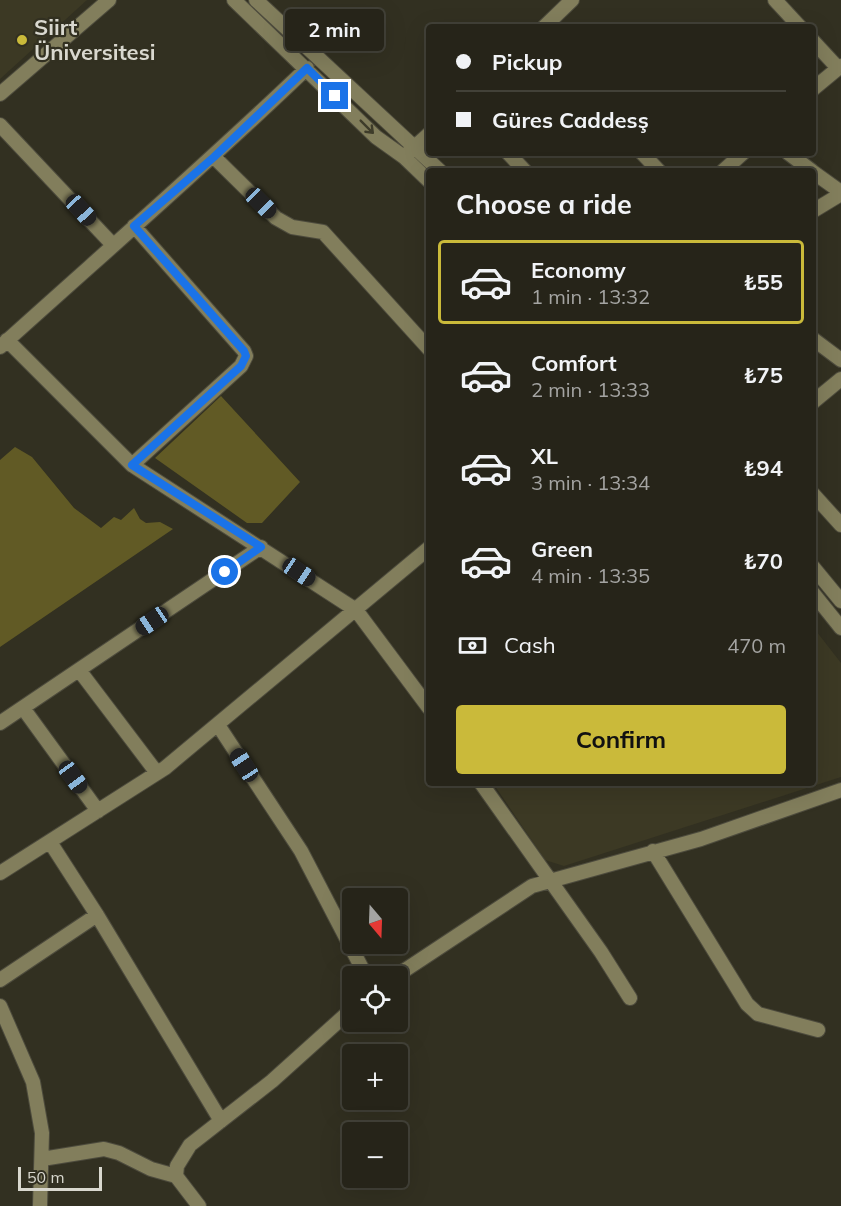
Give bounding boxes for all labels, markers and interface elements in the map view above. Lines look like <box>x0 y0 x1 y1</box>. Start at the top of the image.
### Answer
callout: 2 min <box>286 9 385 51</box>
place label: Siirt Üniversitesi <box>34 13 155 66</box>
text: 2 min <box>308 17 361 42</box>
marker: Siirt Üniversitesi <box>15 33 29 47</box>
text: Pickup <box>492 48 562 76</box>
route end <box>321 82 348 109</box>
text: Güres Caddesş <box>492 106 649 134</box>
one-way arrow <box>360 120 375 135</box>
car <box>242 184 280 222</box>
text: Choose a ride <box>456 187 632 221</box>
car <box>62 191 100 229</box>
icon: car <box>459 255 513 309</box>
text: Economy <box>531 256 626 284</box>
text: ₺55 <box>743 268 783 296</box>
text: 1 min · 13:32 <box>531 284 650 309</box>
icon: car <box>459 348 513 402</box>
text: Comfort <box>531 349 617 377</box>
text: ₺75 <box>743 361 783 389</box>
text: 2 min · 13:33 <box>531 377 650 402</box>
icon: car <box>459 441 513 495</box>
text: XL <box>531 442 558 470</box>
text: ₺94 <box>743 454 783 482</box>
text: 3 min · 13:34 <box>531 470 650 495</box>
icon: car <box>459 534 513 588</box>
text: Green <box>531 535 593 563</box>
text: ₺70 <box>743 547 783 575</box>
car <box>279 554 319 590</box>
route start <box>211 558 238 585</box>
text: 4 min · 13:35 <box>531 563 650 588</box>
car <box>132 603 172 639</box>
icon: cash <box>456 629 489 662</box>
text: Cash <box>504 631 556 659</box>
text: 470 m <box>727 633 786 658</box>
button: Confirm <box>456 705 786 774</box>
car <box>227 745 261 785</box>
car <box>55 757 91 797</box>
north arrow <box>342 888 408 954</box>
map controls <box>342 888 408 1188</box>
button: locate <box>342 966 408 1032</box>
button: + <box>342 1044 408 1110</box>
button: − <box>342 1122 408 1188</box>
scale bar <box>18 1164 102 1192</box>
text: 50 m <box>27 1167 64 1187</box>

